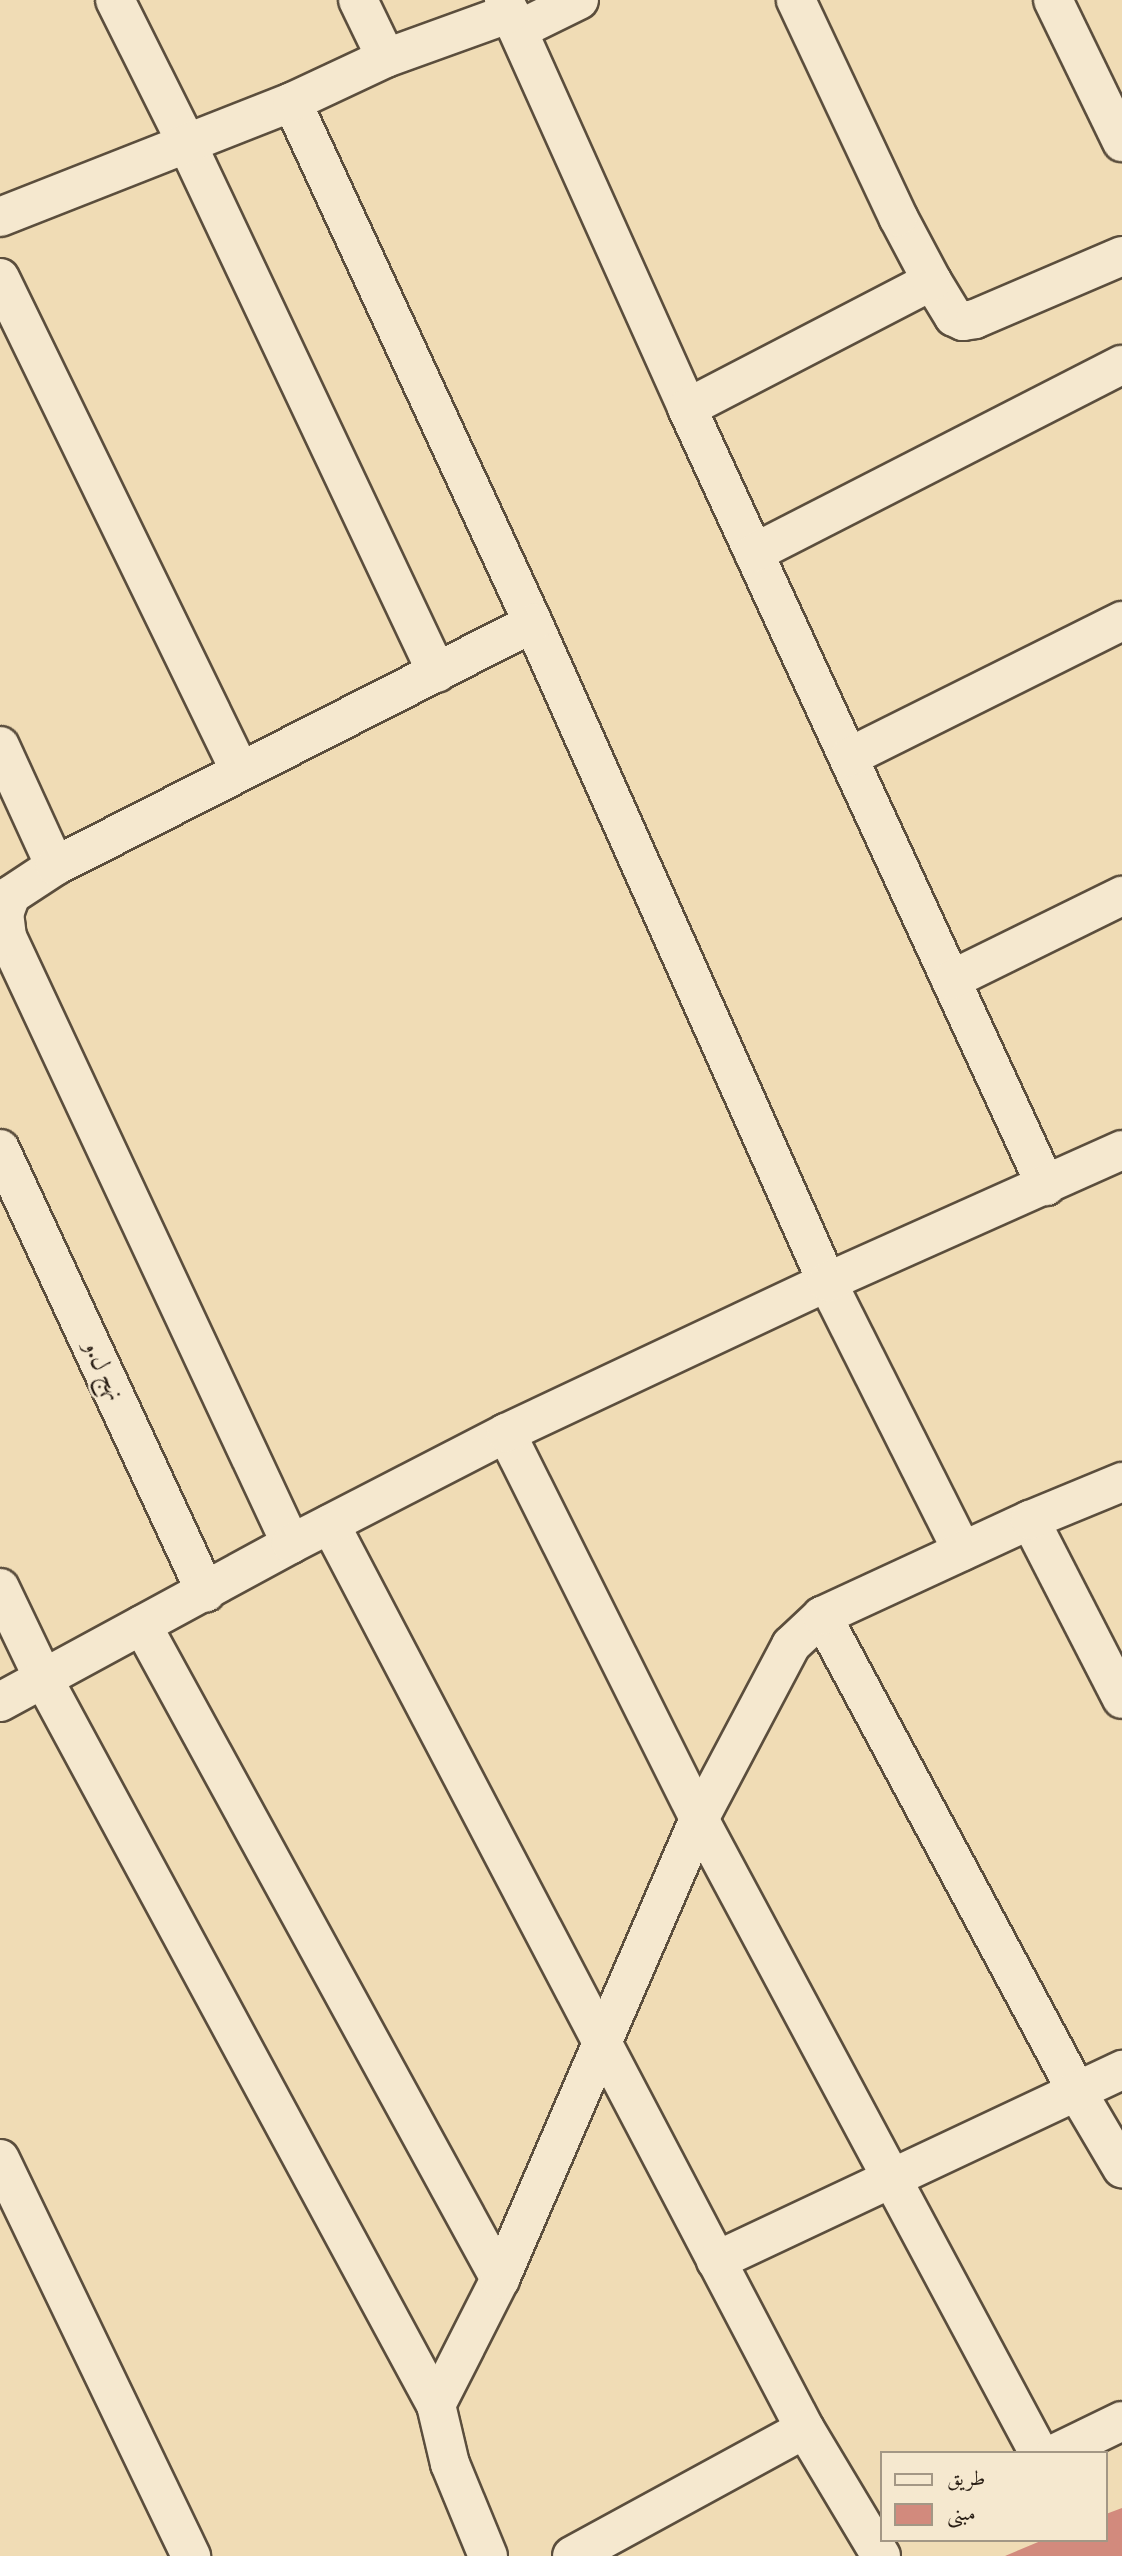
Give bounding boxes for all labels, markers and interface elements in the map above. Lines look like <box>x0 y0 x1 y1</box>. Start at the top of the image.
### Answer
street label: نهج ل.و <box>77 1336 129 1406</box>
legend <box>880 2451 1108 2542</box>
text: طريق <box>947 2466 985 2492</box>
text: مبنى <box>947 2501 976 2527</box>

